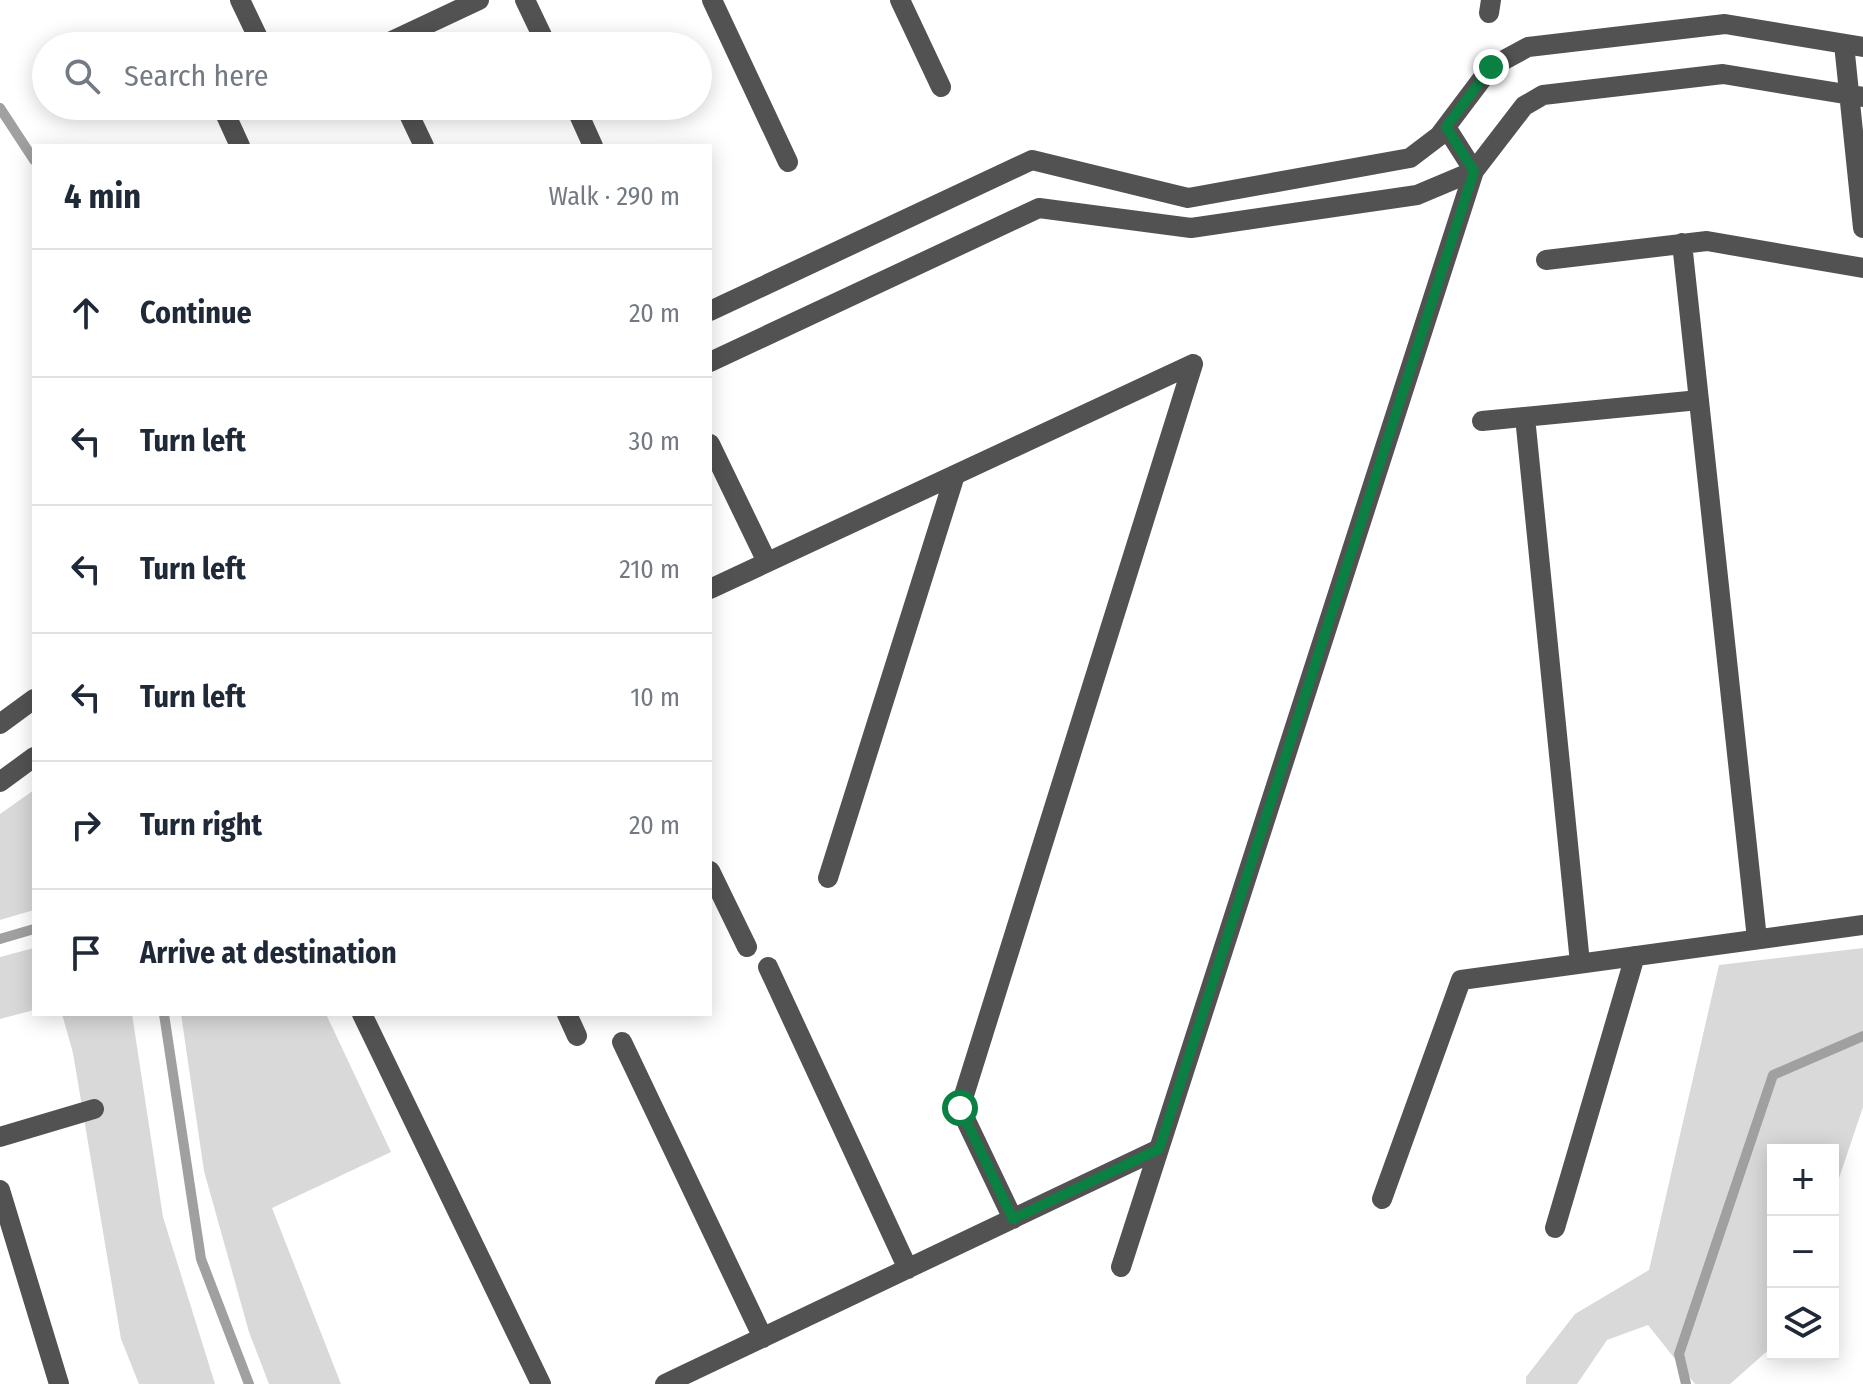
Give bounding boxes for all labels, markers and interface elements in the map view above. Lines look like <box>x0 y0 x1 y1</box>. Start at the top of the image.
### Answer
search box <box>32 32 712 120</box>
route end <box>1473 49 1509 85</box>
icon: search <box>60 54 104 98</box>
text: Search here <box>124 58 269 94</box>
text: 4 min <box>64 176 141 217</box>
text: Walk · 290 m <box>549 181 680 212</box>
icon: ahead <box>64 291 108 335</box>
text: Continue <box>140 295 252 331</box>
text: 20 m <box>629 298 680 329</box>
icon: left <box>64 419 108 463</box>
text: Turn left <box>140 423 246 459</box>
text: 30 m <box>629 426 680 457</box>
icon: left <box>64 547 108 591</box>
text: Turn left <box>140 551 246 587</box>
text: 210 m <box>619 554 680 585</box>
icon: left <box>64 675 108 719</box>
text: Turn left <box>140 679 246 715</box>
text: 10 m <box>630 682 680 713</box>
icon: right <box>64 803 108 847</box>
text: Turn right <box>140 807 262 843</box>
text: 20 m <box>629 810 680 841</box>
icon: arrive <box>64 931 108 975</box>
text: Arrive at destination <box>140 935 397 971</box>
route start <box>942 1090 978 1126</box>
map controls <box>1767 1144 1839 1360</box>
button: + <box>1767 1144 1839 1216</box>
button: − <box>1767 1216 1839 1288</box>
button: layers <box>1767 1288 1839 1360</box>

